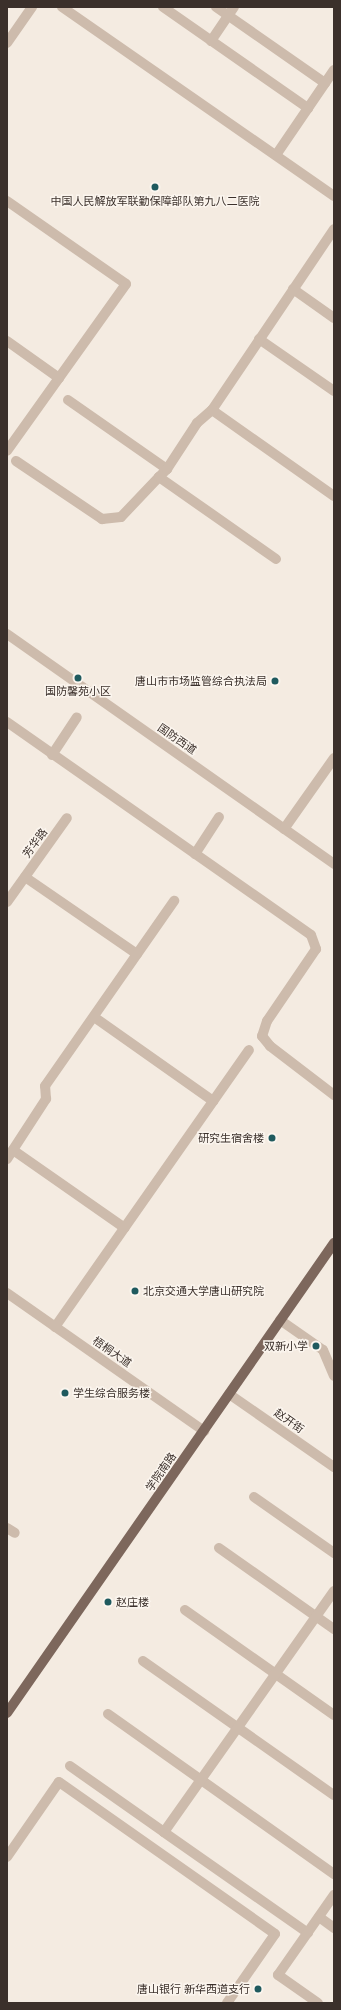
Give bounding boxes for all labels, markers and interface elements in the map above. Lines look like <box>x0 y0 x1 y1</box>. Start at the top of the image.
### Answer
marker: 中国人民解放军联勤保障部队第九八二医院 <box>149 181 161 193</box>
place label: 中国人民解放军联勤保障部队第九八二医院 <box>51 194 259 208</box>
marker: 国防馨苑小区 <box>73 673 83 683</box>
place label: 唐山市市场监管综合执法局 <box>135 674 267 688</box>
marker: 唐山市市场监管综合执法局 <box>270 676 280 686</box>
place label: 国防馨苑小区 <box>45 684 111 698</box>
street label: 国防西道 <box>155 721 199 757</box>
street label: 芳华路 <box>20 826 50 860</box>
place label: 研究生宿舍楼 <box>198 1131 264 1145</box>
marker: 研究生宿舍楼 <box>267 1133 277 1143</box>
place label: 北京交通大学唐山研究院 <box>143 1284 264 1298</box>
marker: 北京交通大学唐山研究院 <box>130 1286 140 1296</box>
street label: 梧桐大道 <box>90 1334 134 1370</box>
place label: 双新小学 <box>264 1339 308 1353</box>
marker: 双新小学 <box>311 1341 321 1351</box>
place label: 学生综合服务楼 <box>73 1386 150 1400</box>
marker: 学生综合服务楼 <box>60 1388 70 1398</box>
street label: 赵开街 <box>272 1406 306 1436</box>
street label: 学院南路 <box>143 1450 179 1494</box>
place label: 赵庄楼 <box>116 1595 149 1609</box>
marker: 赵庄楼 <box>103 1597 113 1607</box>
place label: 唐山银行 新华西道支行 <box>137 1982 250 1996</box>
marker: 唐山银行 新华西道支行 <box>253 1984 263 1994</box>

